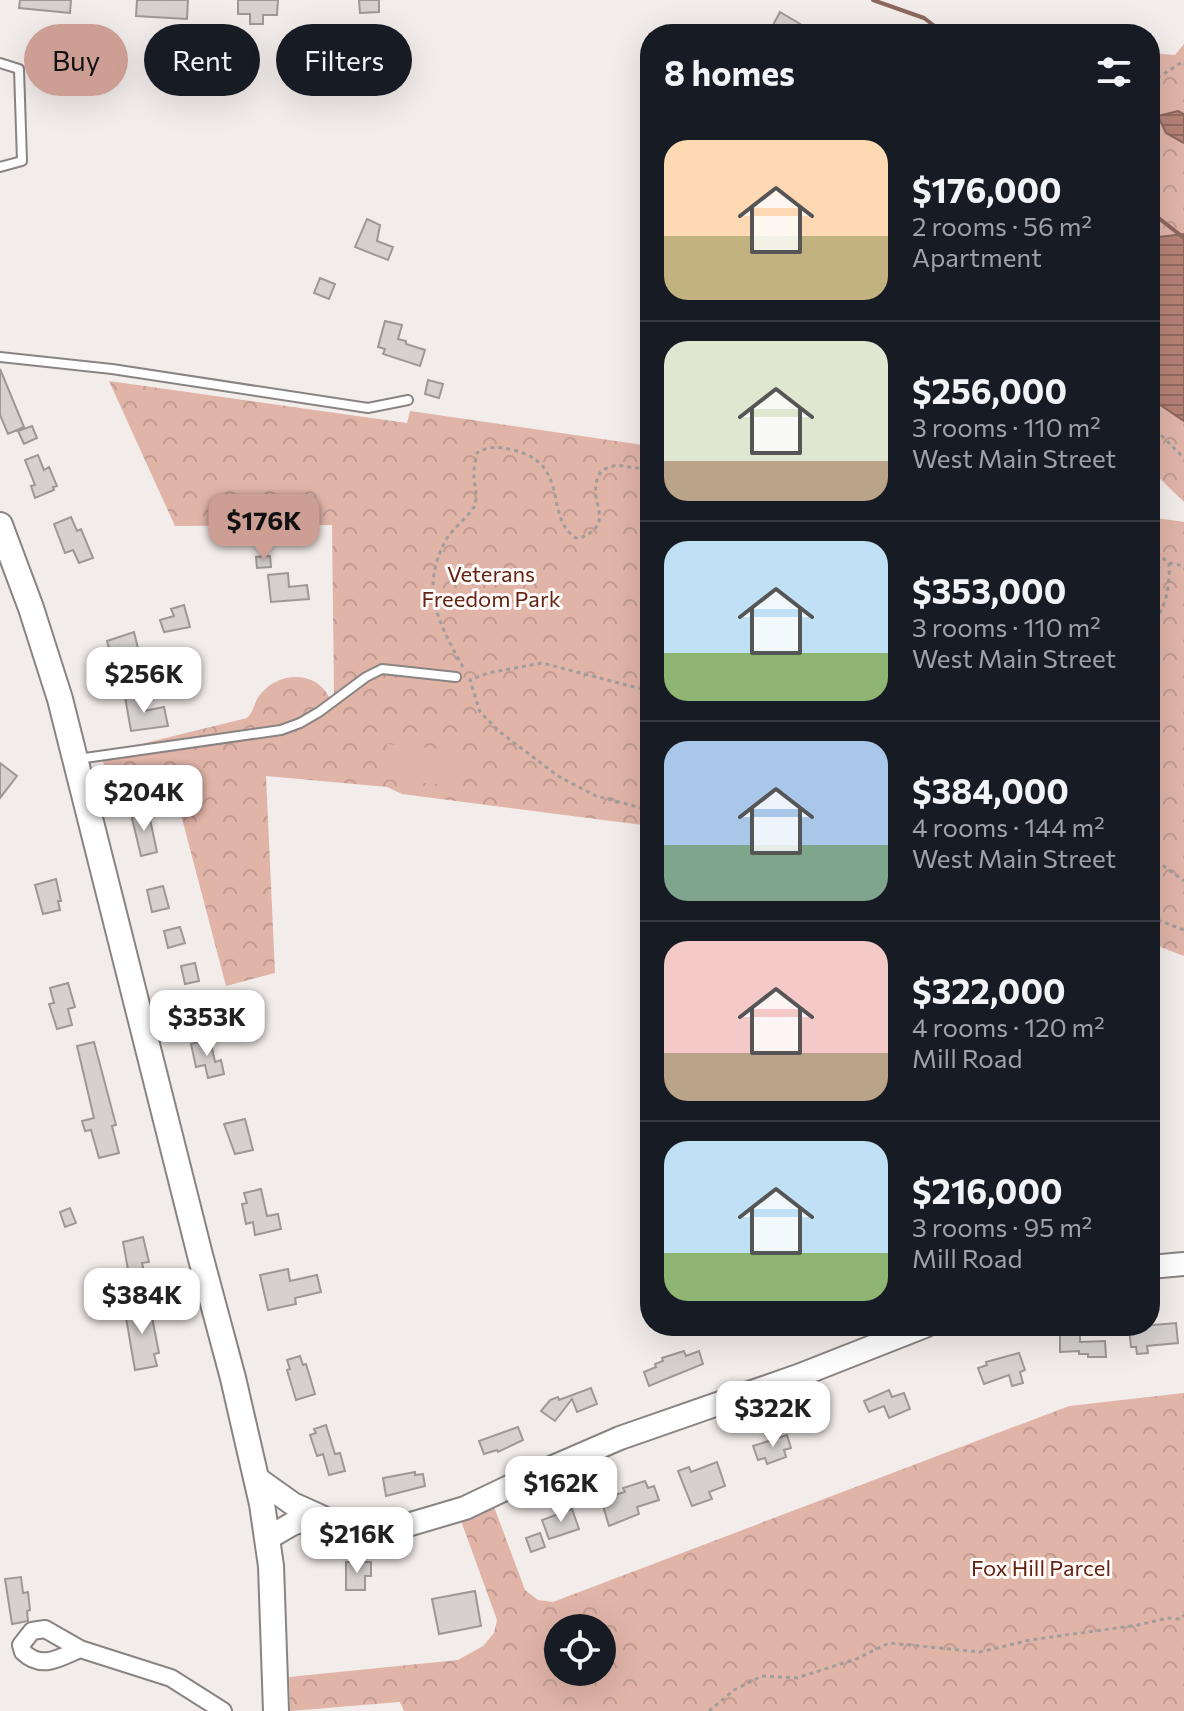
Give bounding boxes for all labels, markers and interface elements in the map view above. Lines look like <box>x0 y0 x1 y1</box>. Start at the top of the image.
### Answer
chip: Buy <box>24 24 128 96</box>
chip: Rent <box>144 24 260 96</box>
chip: Filters <box>276 24 412 96</box>
icon: filters <box>1092 50 1136 94</box>
text: 8 homes <box>664 51 795 93</box>
text: $176,000 <box>912 168 1062 210</box>
icon: home <box>728 172 824 268</box>
text: 2 rooms · 56 m² <box>912 210 1092 241</box>
text: Apartment <box>912 241 1042 272</box>
text: $256,000 <box>912 369 1067 411</box>
icon: home <box>728 373 824 469</box>
text: 3 rooms · 110 m² <box>912 411 1101 442</box>
text: West Main Street <box>912 442 1116 473</box>
pin: $176K <box>208 494 320 562</box>
text: $176K <box>226 504 302 535</box>
park label: Veterans Freedom Park <box>421 560 561 612</box>
text: $353,000 <box>912 569 1066 611</box>
icon: home <box>728 573 824 669</box>
text: 3 rooms · 110 m² <box>912 611 1101 642</box>
text: West Main Street <box>912 642 1116 673</box>
pin: $256K <box>88 647 200 715</box>
text: $256K <box>104 657 184 688</box>
pin: $204K <box>88 765 200 833</box>
text: $384,000 <box>912 769 1069 811</box>
icon: home <box>728 773 824 869</box>
text: $204K <box>104 775 184 806</box>
text: 4 rooms · 144 m² <box>912 811 1105 842</box>
text: West Main Street <box>912 842 1116 873</box>
text: $322,000 <box>912 969 1066 1011</box>
icon: home <box>728 973 824 1069</box>
pin: $353K <box>151 990 263 1058</box>
text: $353K <box>168 1000 246 1031</box>
text: 4 rooms · 120 m² <box>912 1011 1105 1042</box>
text: Mill Road <box>912 1042 1022 1073</box>
text: $216,000 <box>912 1169 1063 1211</box>
icon: home <box>728 1173 824 1269</box>
text: 3 rooms · 95 m² <box>912 1211 1092 1242</box>
text: Mill Road <box>912 1242 1022 1273</box>
pin: $384K <box>86 1268 198 1336</box>
text: $384K <box>102 1278 182 1309</box>
pin: $322K <box>717 1381 829 1449</box>
text: $322K <box>734 1391 812 1422</box>
pin: $162K <box>505 1456 617 1524</box>
text: $162K <box>523 1466 599 1497</box>
pin: $216K <box>301 1507 413 1575</box>
text: $216K <box>319 1517 395 1548</box>
park label: Fox Hill Parcel <box>971 1554 1111 1581</box>
map controls <box>544 1614 616 1686</box>
button: locate <box>544 1614 616 1686</box>

